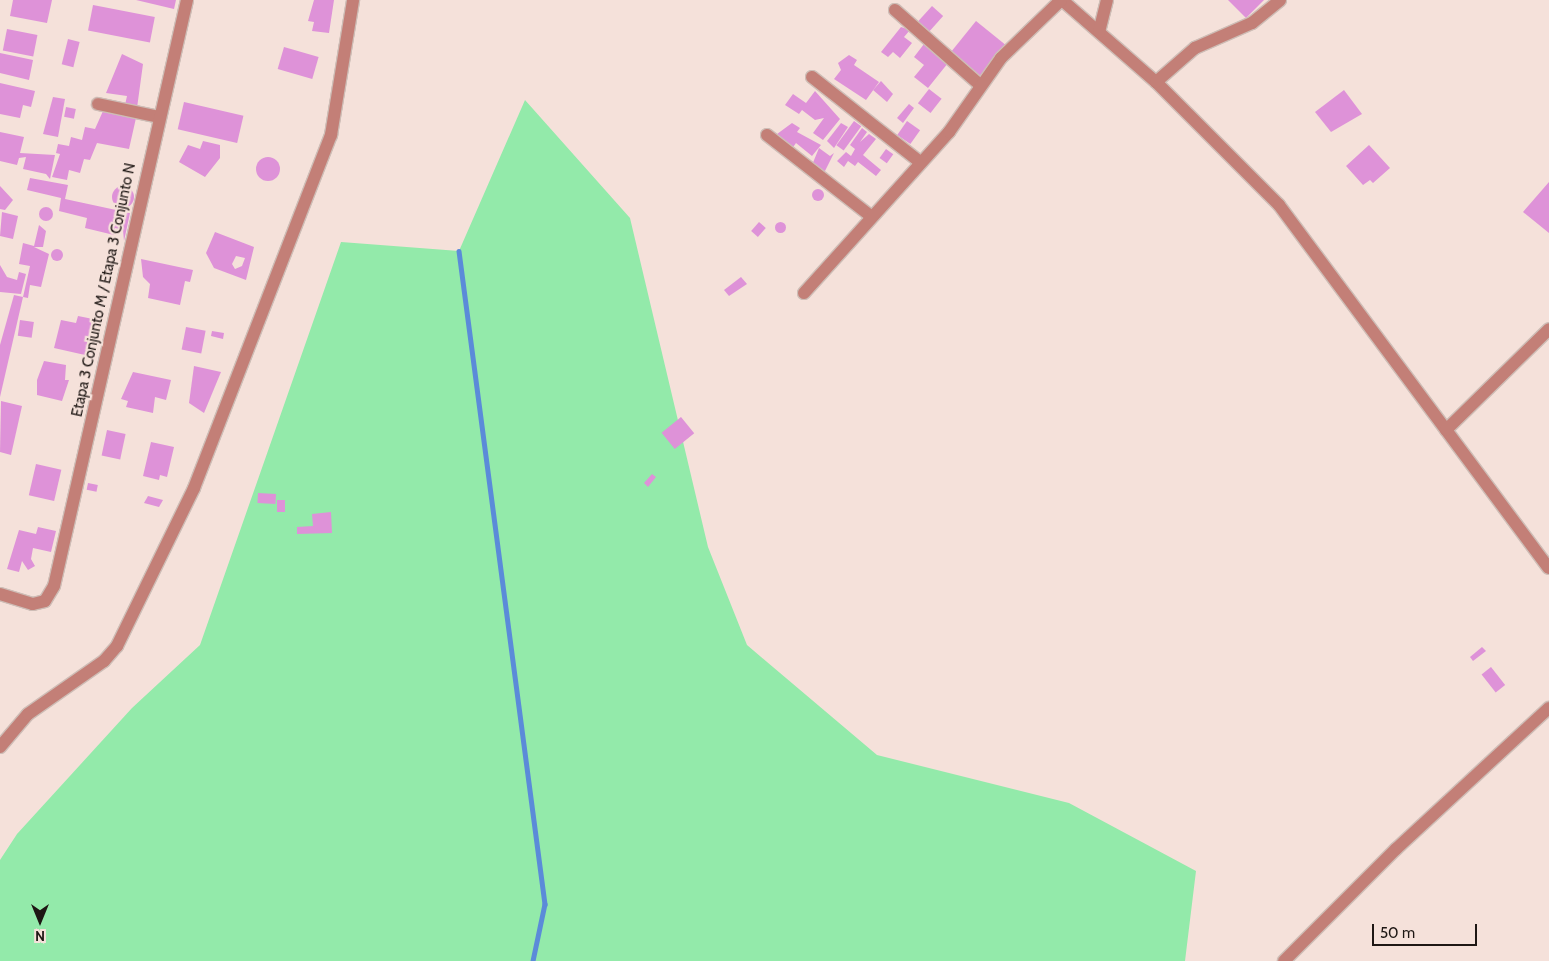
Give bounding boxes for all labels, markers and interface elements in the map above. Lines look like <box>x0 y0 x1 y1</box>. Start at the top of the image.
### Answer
street label: Etapa 3 Conjunto M / Etapa 3 Conjunto N <box>68 161 140 419</box>
north arrow <box>15 896 65 946</box>
scale bar <box>1374 914 1479 946</box>
text: 50 m <box>1380 924 1415 942</box>
text: N <box>35 927 45 945</box>

